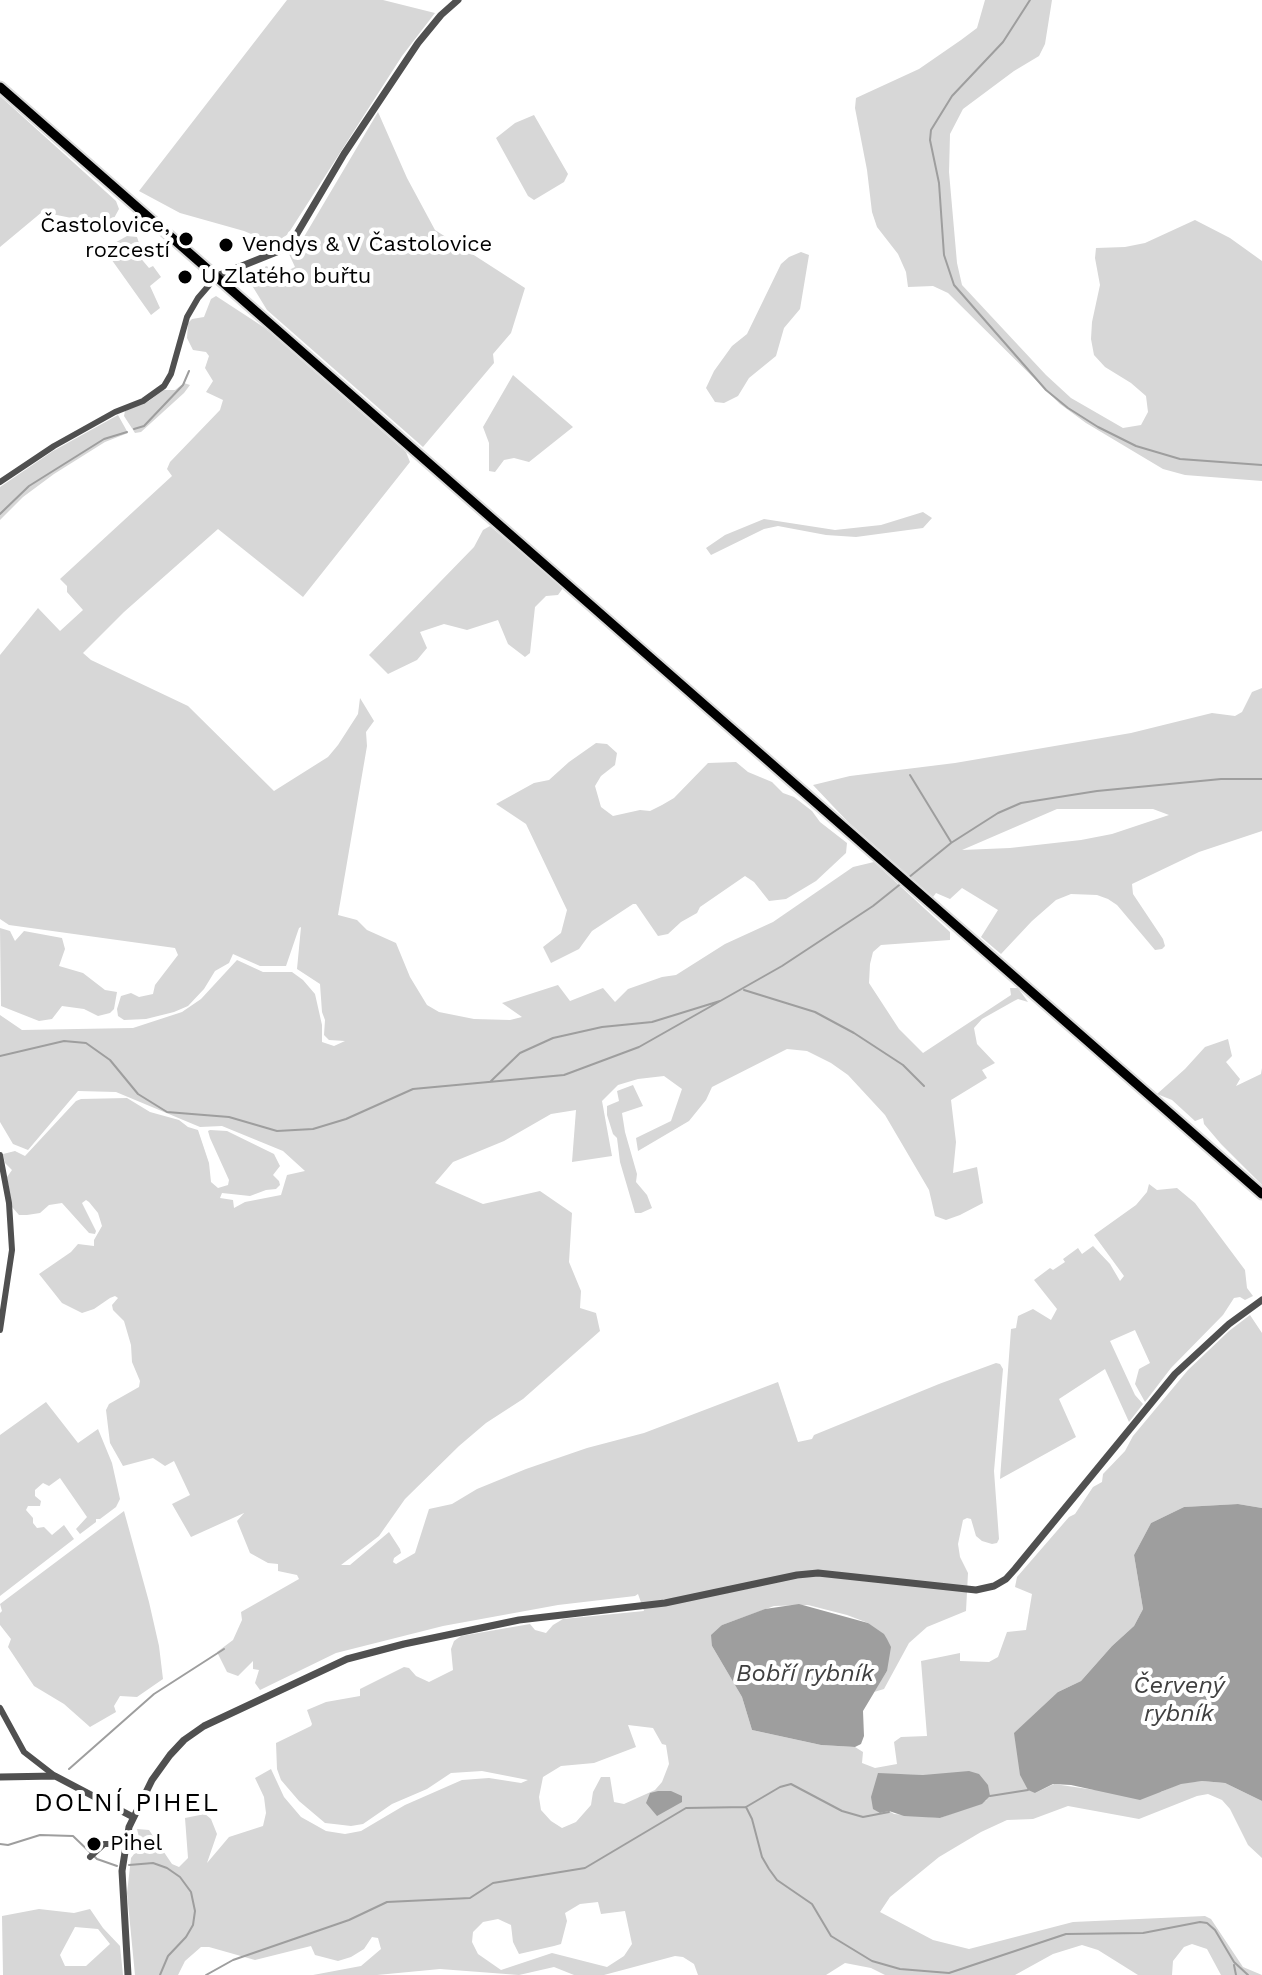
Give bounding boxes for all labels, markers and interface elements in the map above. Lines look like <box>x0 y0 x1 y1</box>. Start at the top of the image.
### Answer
place label: Častolovice, rozcestí <box>40 213 170 264</box>
marker: Častolovice, rozcestí <box>177 230 195 248</box>
place label: Vendys & V Častolovice <box>242 232 492 258</box>
marker: Vendys & V Častolovice <box>217 236 235 254</box>
place label: U Zlatého buřtu <box>201 264 371 290</box>
marker: U Zlatého buřtu <box>176 268 194 286</box>
water label: Bobří rybník <box>736 1660 874 1688</box>
water label: Červený rybník <box>1133 1672 1225 1728</box>
district label: DOLNÍ PIHEL <box>34 1787 220 1819</box>
place label: Pihel <box>110 1831 162 1857</box>
marker: Pihel <box>85 1835 103 1853</box>

